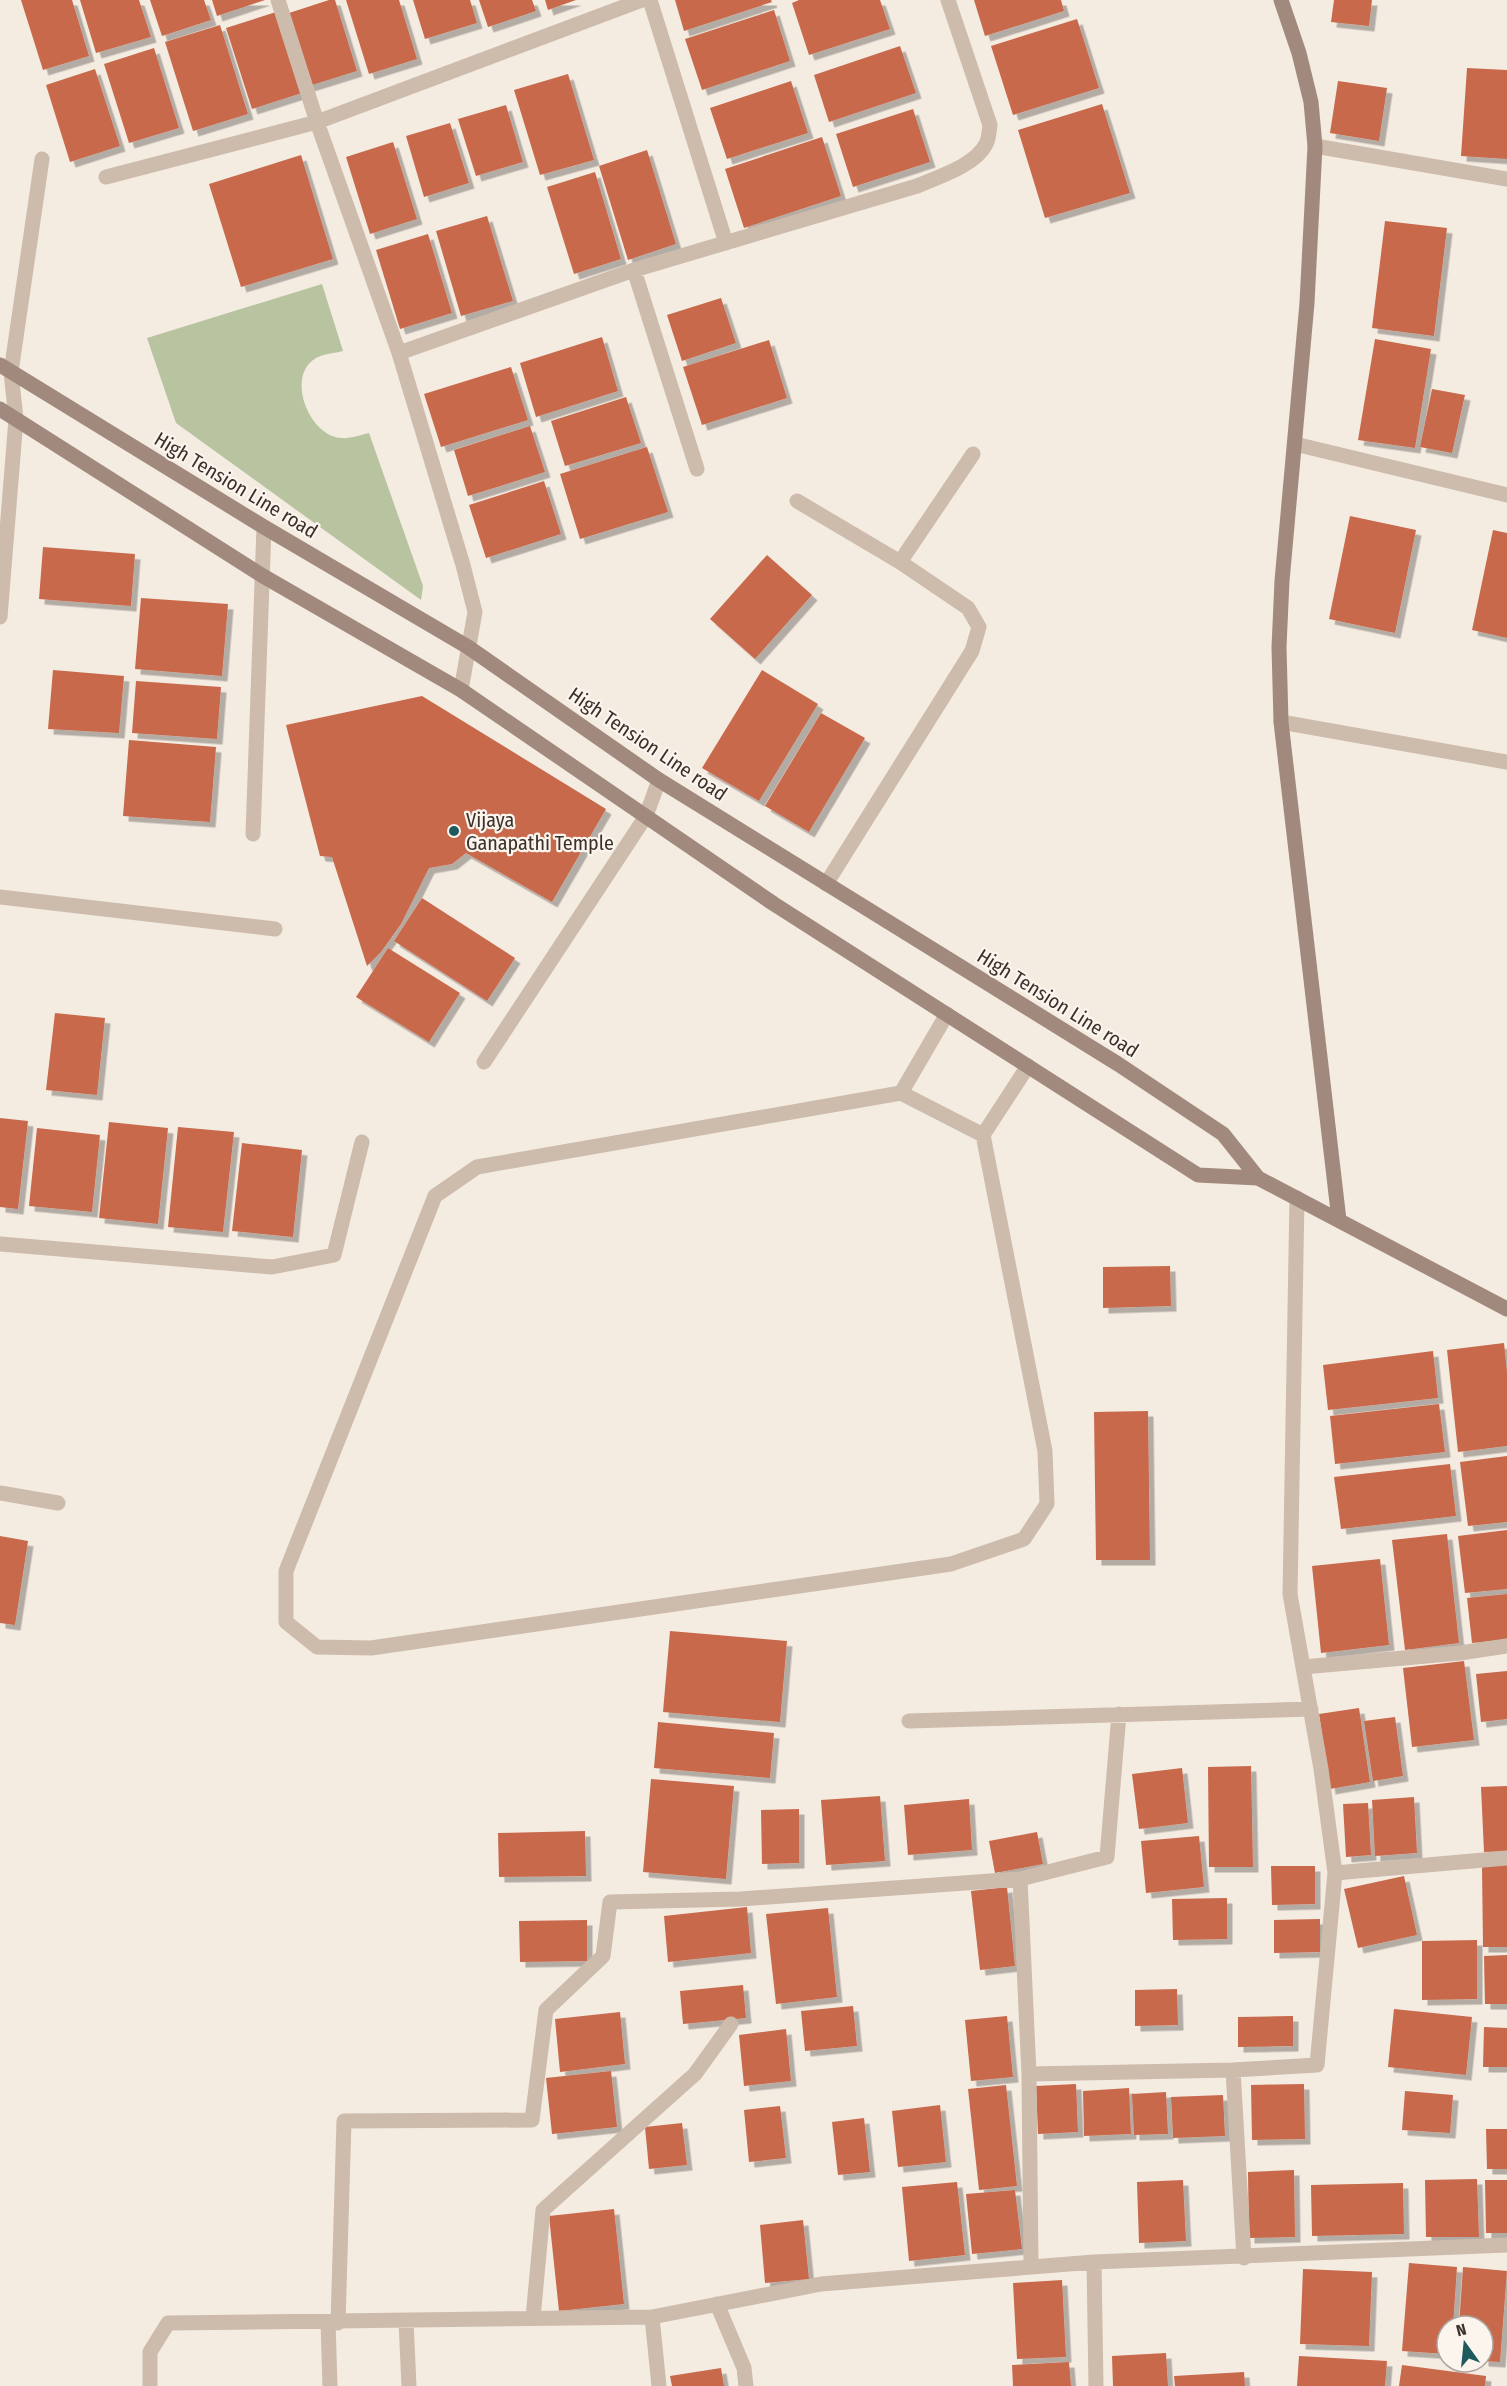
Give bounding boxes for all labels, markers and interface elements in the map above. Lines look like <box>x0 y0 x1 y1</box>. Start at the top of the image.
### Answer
street label: High Tension Line road <box>150 427 322 543</box>
street label: High Tension Line road <box>564 682 732 806</box>
place label: Vijaya Ganapathi Temple <box>466 808 614 855</box>
marker: Vijaya Ganapathi Temple <box>447 824 461 838</box>
street label: High Tension Line road <box>973 944 1143 1062</box>
north arrow <box>1435 2314 1495 2374</box>
text: N <box>1454 2320 1468 2340</box>

